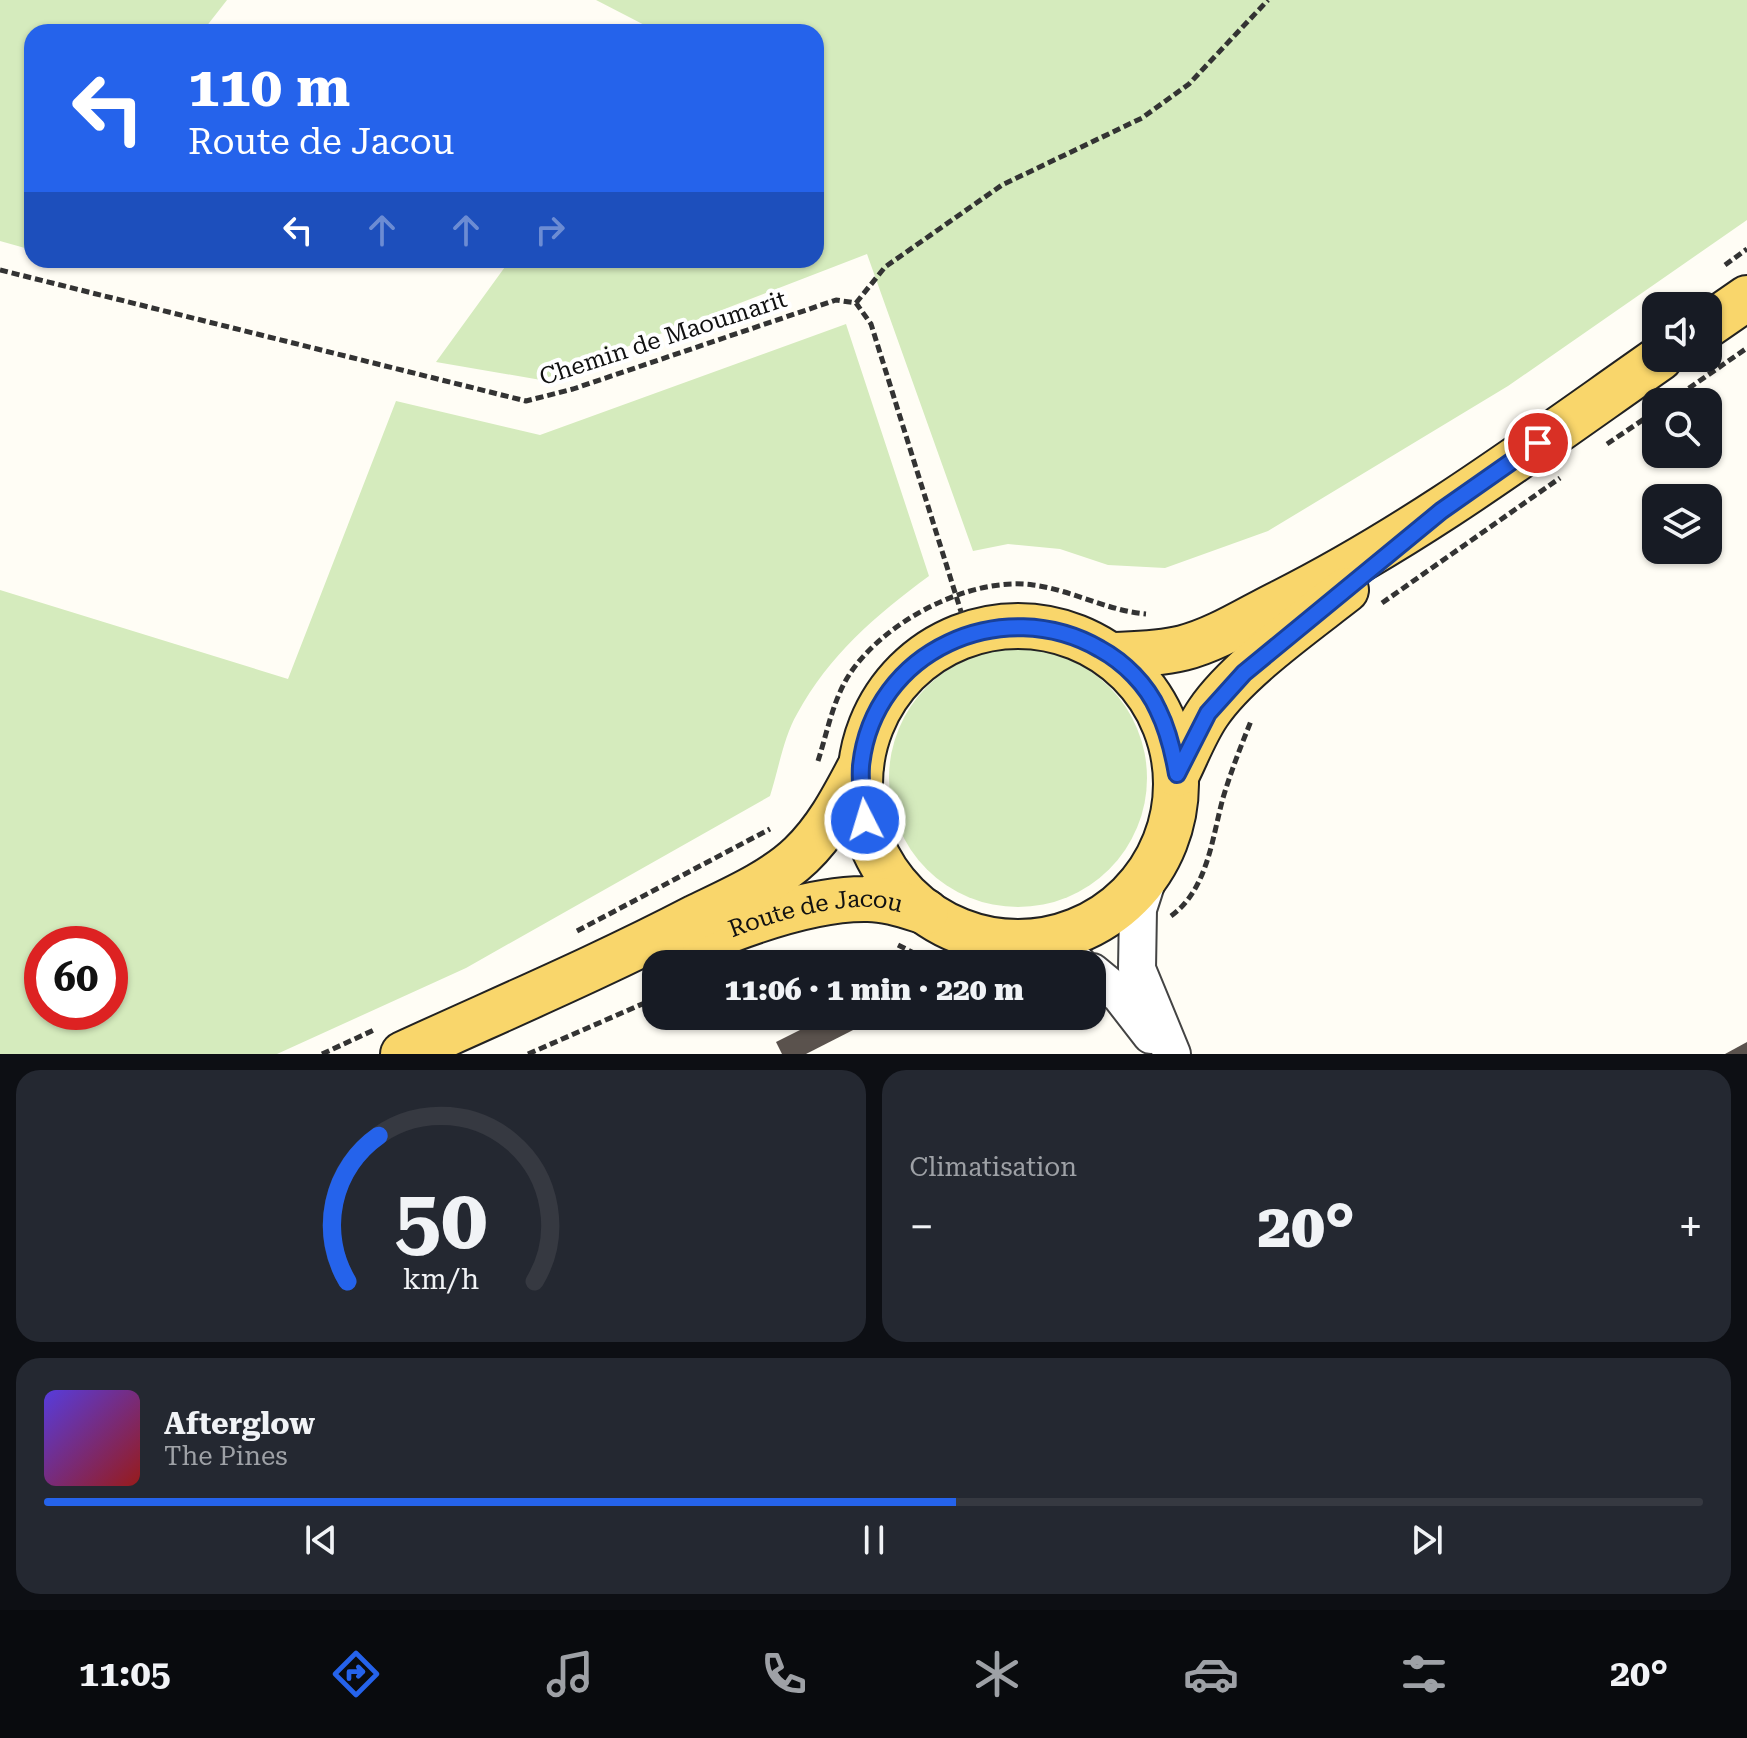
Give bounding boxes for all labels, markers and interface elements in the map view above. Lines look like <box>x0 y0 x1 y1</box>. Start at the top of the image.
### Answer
text: 110 m <box>188 54 350 120</box>
icon: left <box>56 56 160 160</box>
text: Route de Jacou <box>188 121 454 163</box>
icon: left <box>276 208 320 252</box>
icon: ahead <box>360 208 404 252</box>
icon: ahead <box>444 208 488 252</box>
icon: right <box>528 208 572 252</box>
street label: Chemin de Maoumarit <box>536 285 790 391</box>
map controls <box>1642 292 1722 564</box>
button: sound <box>1642 292 1722 372</box>
button: search <box>1642 388 1722 468</box>
pin <box>1504 409 1572 477</box>
icon: arrive <box>1516 421 1560 465</box>
button: layers <box>1642 484 1722 564</box>
position arrow <box>823 778 907 862</box>
street label: Route de Jacou <box>725 885 906 943</box>
speed limit sign: 60 <box>24 926 128 1030</box>
text: 11:06 · 1 min · 220 m <box>724 972 1024 1007</box>
text: Climatisation <box>910 1152 1077 1182</box>
text: 50 <box>394 1171 487 1268</box>
text: 20° <box>1258 1191 1355 1262</box>
text: − <box>910 1201 934 1253</box>
text: + <box>1678 1201 1703 1253</box>
text: km/h <box>402 1262 479 1296</box>
text: Afterglow <box>164 1406 315 1441</box>
text: The Pines <box>164 1441 288 1471</box>
icon: previous <box>299 1518 343 1562</box>
icon: pause <box>852 1518 896 1562</box>
icon: next <box>1405 1518 1449 1562</box>
icon: directions <box>328 1646 384 1702</box>
icon: music <box>542 1646 598 1702</box>
icon: phone <box>756 1646 812 1702</box>
icon: climate <box>969 1646 1025 1702</box>
icon: car <box>1183 1646 1239 1702</box>
icon: filters <box>1396 1646 1452 1702</box>
text: 11:05 <box>79 1653 171 1695</box>
text: 20° <box>1610 1653 1668 1695</box>

